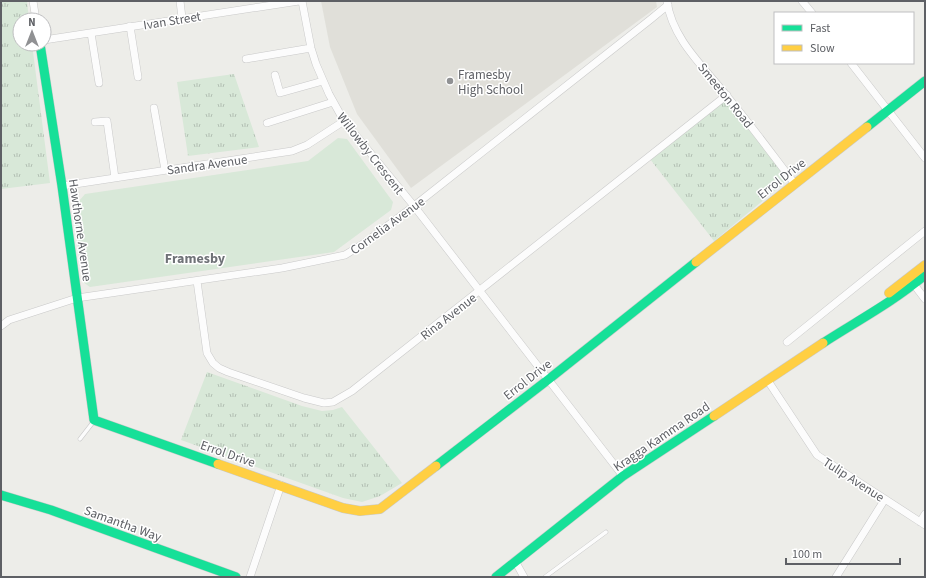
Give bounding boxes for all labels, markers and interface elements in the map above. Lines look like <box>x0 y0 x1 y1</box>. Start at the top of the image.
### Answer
street label: Ivan Street <box>142 7 203 34</box>
north arrow <box>12 12 52 52</box>
legend <box>774 12 914 64</box>
text: N <box>28 15 36 30</box>
text: Fast <box>810 20 830 37</box>
text: Slow <box>810 40 835 57</box>
street label: Smeeton Road <box>693 59 757 132</box>
place label: Framesby High School <box>458 66 523 99</box>
marker: Framesby High School <box>445 76 455 86</box>
street label: Willowby Crescent <box>332 109 408 199</box>
street label: Sandra Avenue <box>166 150 249 180</box>
street label: Errol Drive <box>754 154 810 203</box>
street label: Hawthorne Avenue <box>64 178 96 283</box>
street label: Cornelia Avenue <box>347 193 429 259</box>
district label: Framesby <box>165 249 226 269</box>
street label: Rina Avenue <box>417 289 481 344</box>
street label: Errol Drive <box>500 355 556 404</box>
street label: Kragga Kamma Road <box>610 398 713 476</box>
street label: Errol Drive <box>198 436 258 472</box>
street label: Tulip Avenue <box>819 453 888 506</box>
street label: Samantha Way <box>81 502 164 546</box>
scale bar <box>786 540 900 566</box>
text: 100 m <box>792 546 822 563</box>

